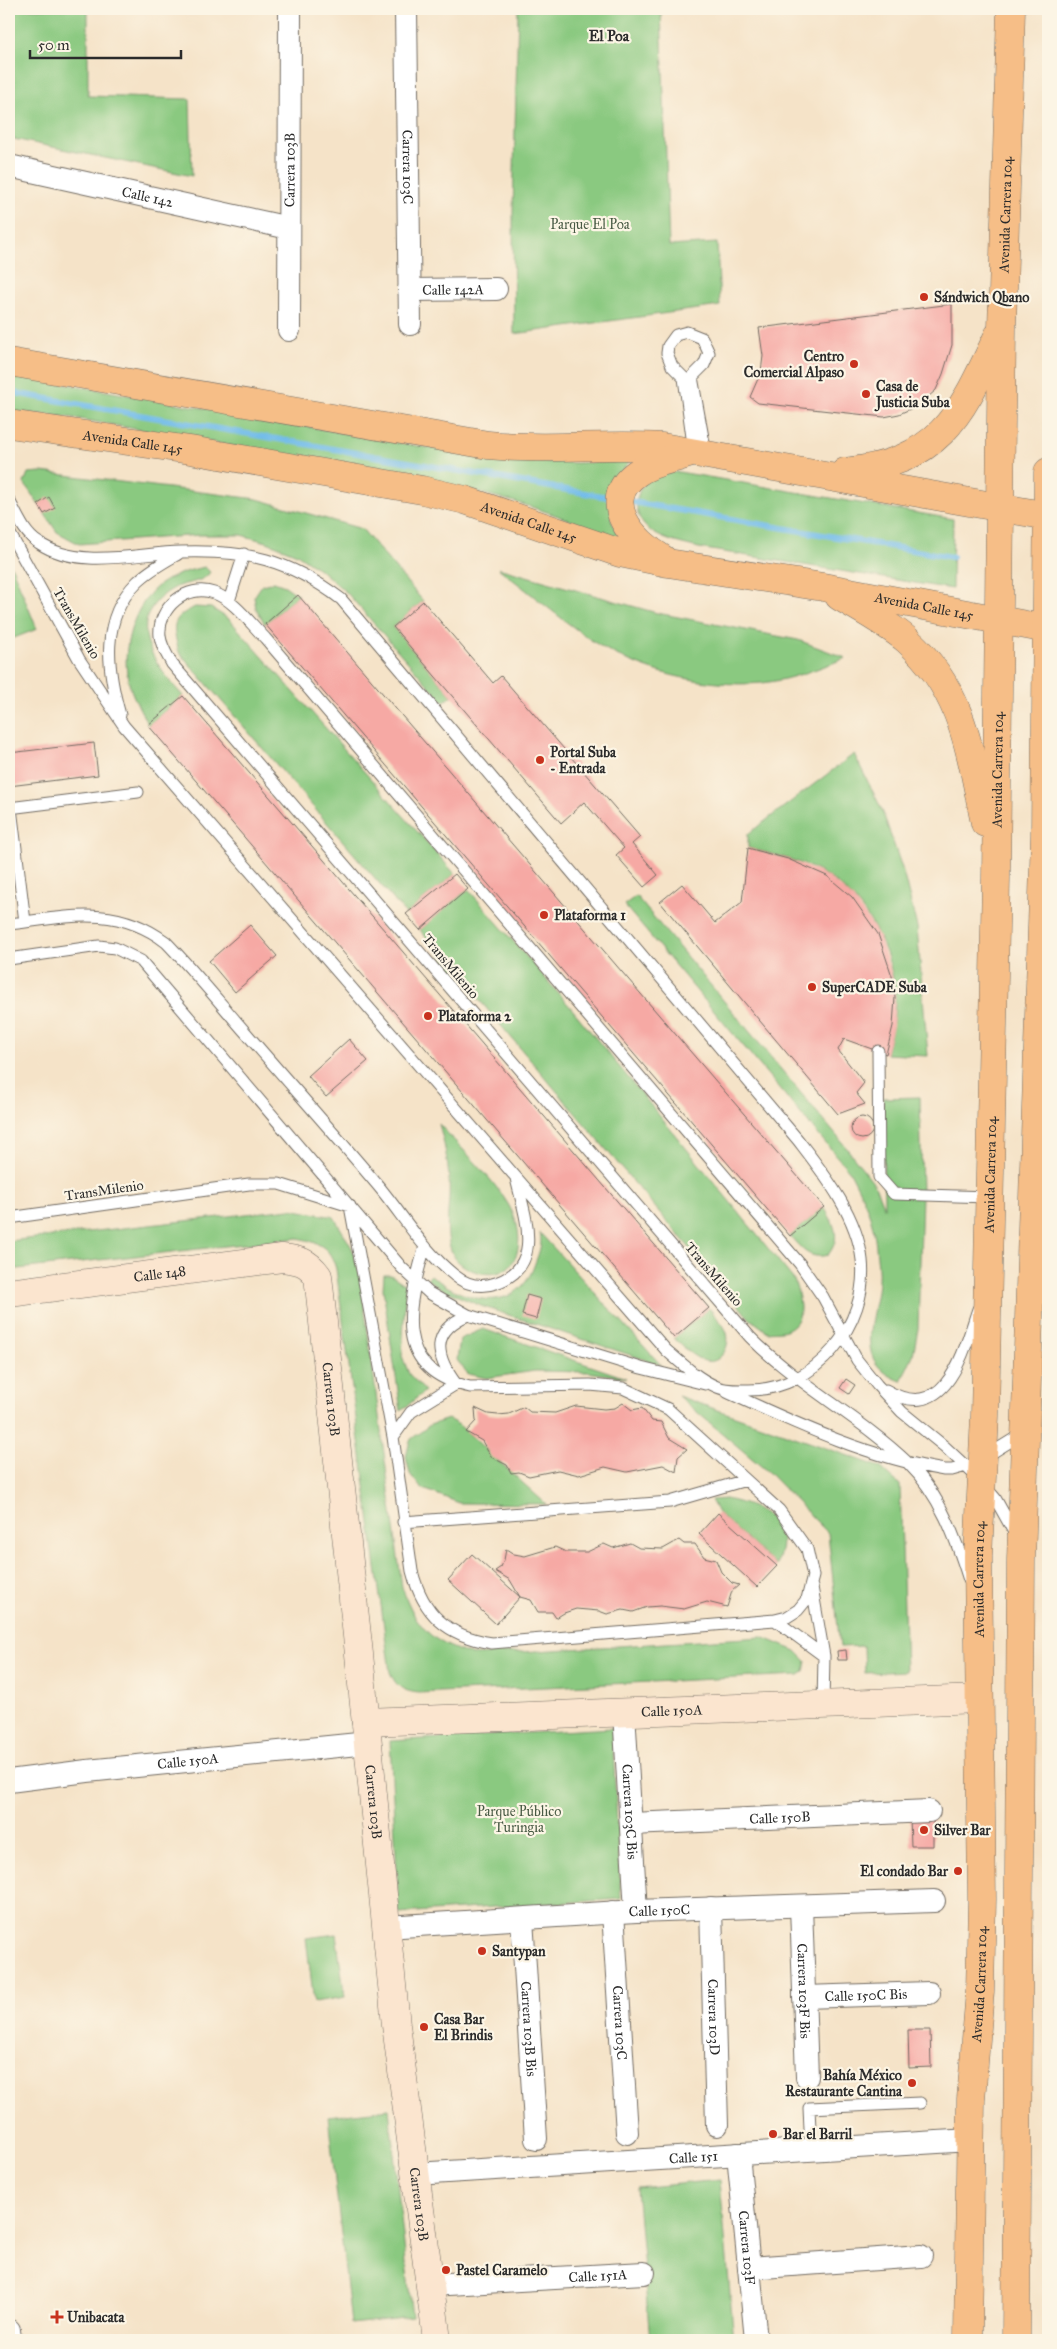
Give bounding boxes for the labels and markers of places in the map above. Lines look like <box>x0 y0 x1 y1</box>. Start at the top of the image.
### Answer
place label: Sándwich Qbano <box>934 289 1030 307</box>
marker: Sándwich Qbano <box>918 291 930 303</box>
place label: Centro Comercial Alpaso <box>744 348 844 382</box>
marker: Centro Comercial Alpaso <box>848 358 860 370</box>
place label: Casa de Justicia Suba <box>874 378 951 412</box>
marker: Casa de Justicia Suba <box>860 388 872 400</box>
place label: Portal Suba - Entrada <box>550 744 617 777</box>
marker: Portal Suba - Entrada <box>534 754 546 766</box>
place label: Plataforma 1 <box>554 907 626 924</box>
marker: Plataforma 1 <box>538 909 550 921</box>
place label: SuperCADE Suba <box>822 979 928 997</box>
marker: SuperCADE Suba <box>806 981 818 993</box>
place label: Plataforma 2 <box>438 1008 512 1025</box>
marker: Plataforma 2 <box>422 1010 434 1022</box>
place label: Silver Bar <box>934 1822 991 1839</box>
marker: Silver Bar <box>918 1824 930 1836</box>
place label: El condado Bar <box>860 1863 949 1880</box>
marker: El condado Bar <box>952 1865 964 1877</box>
place label: Santypan <box>492 1943 546 1961</box>
marker: Santypan <box>476 1945 488 1957</box>
place label: Casa Bar El Brindis <box>434 2011 493 2044</box>
marker: Casa Bar El Brindis <box>418 2021 430 2033</box>
place label: Bahía México Restaurante Cantina <box>785 2067 903 2100</box>
marker: Bahía México Restaurante Cantina <box>906 2077 918 2089</box>
place label: Bar el Barril <box>783 2126 854 2143</box>
marker: Bar el Barril <box>767 2128 779 2140</box>
place label: Pastel Caramelo <box>456 2262 547 2279</box>
marker: Pastel Caramelo <box>440 2264 452 2276</box>
place label: Unibacata <box>67 2309 126 2326</box>
marker: Unibacata <box>51 2311 63 2323</box>

